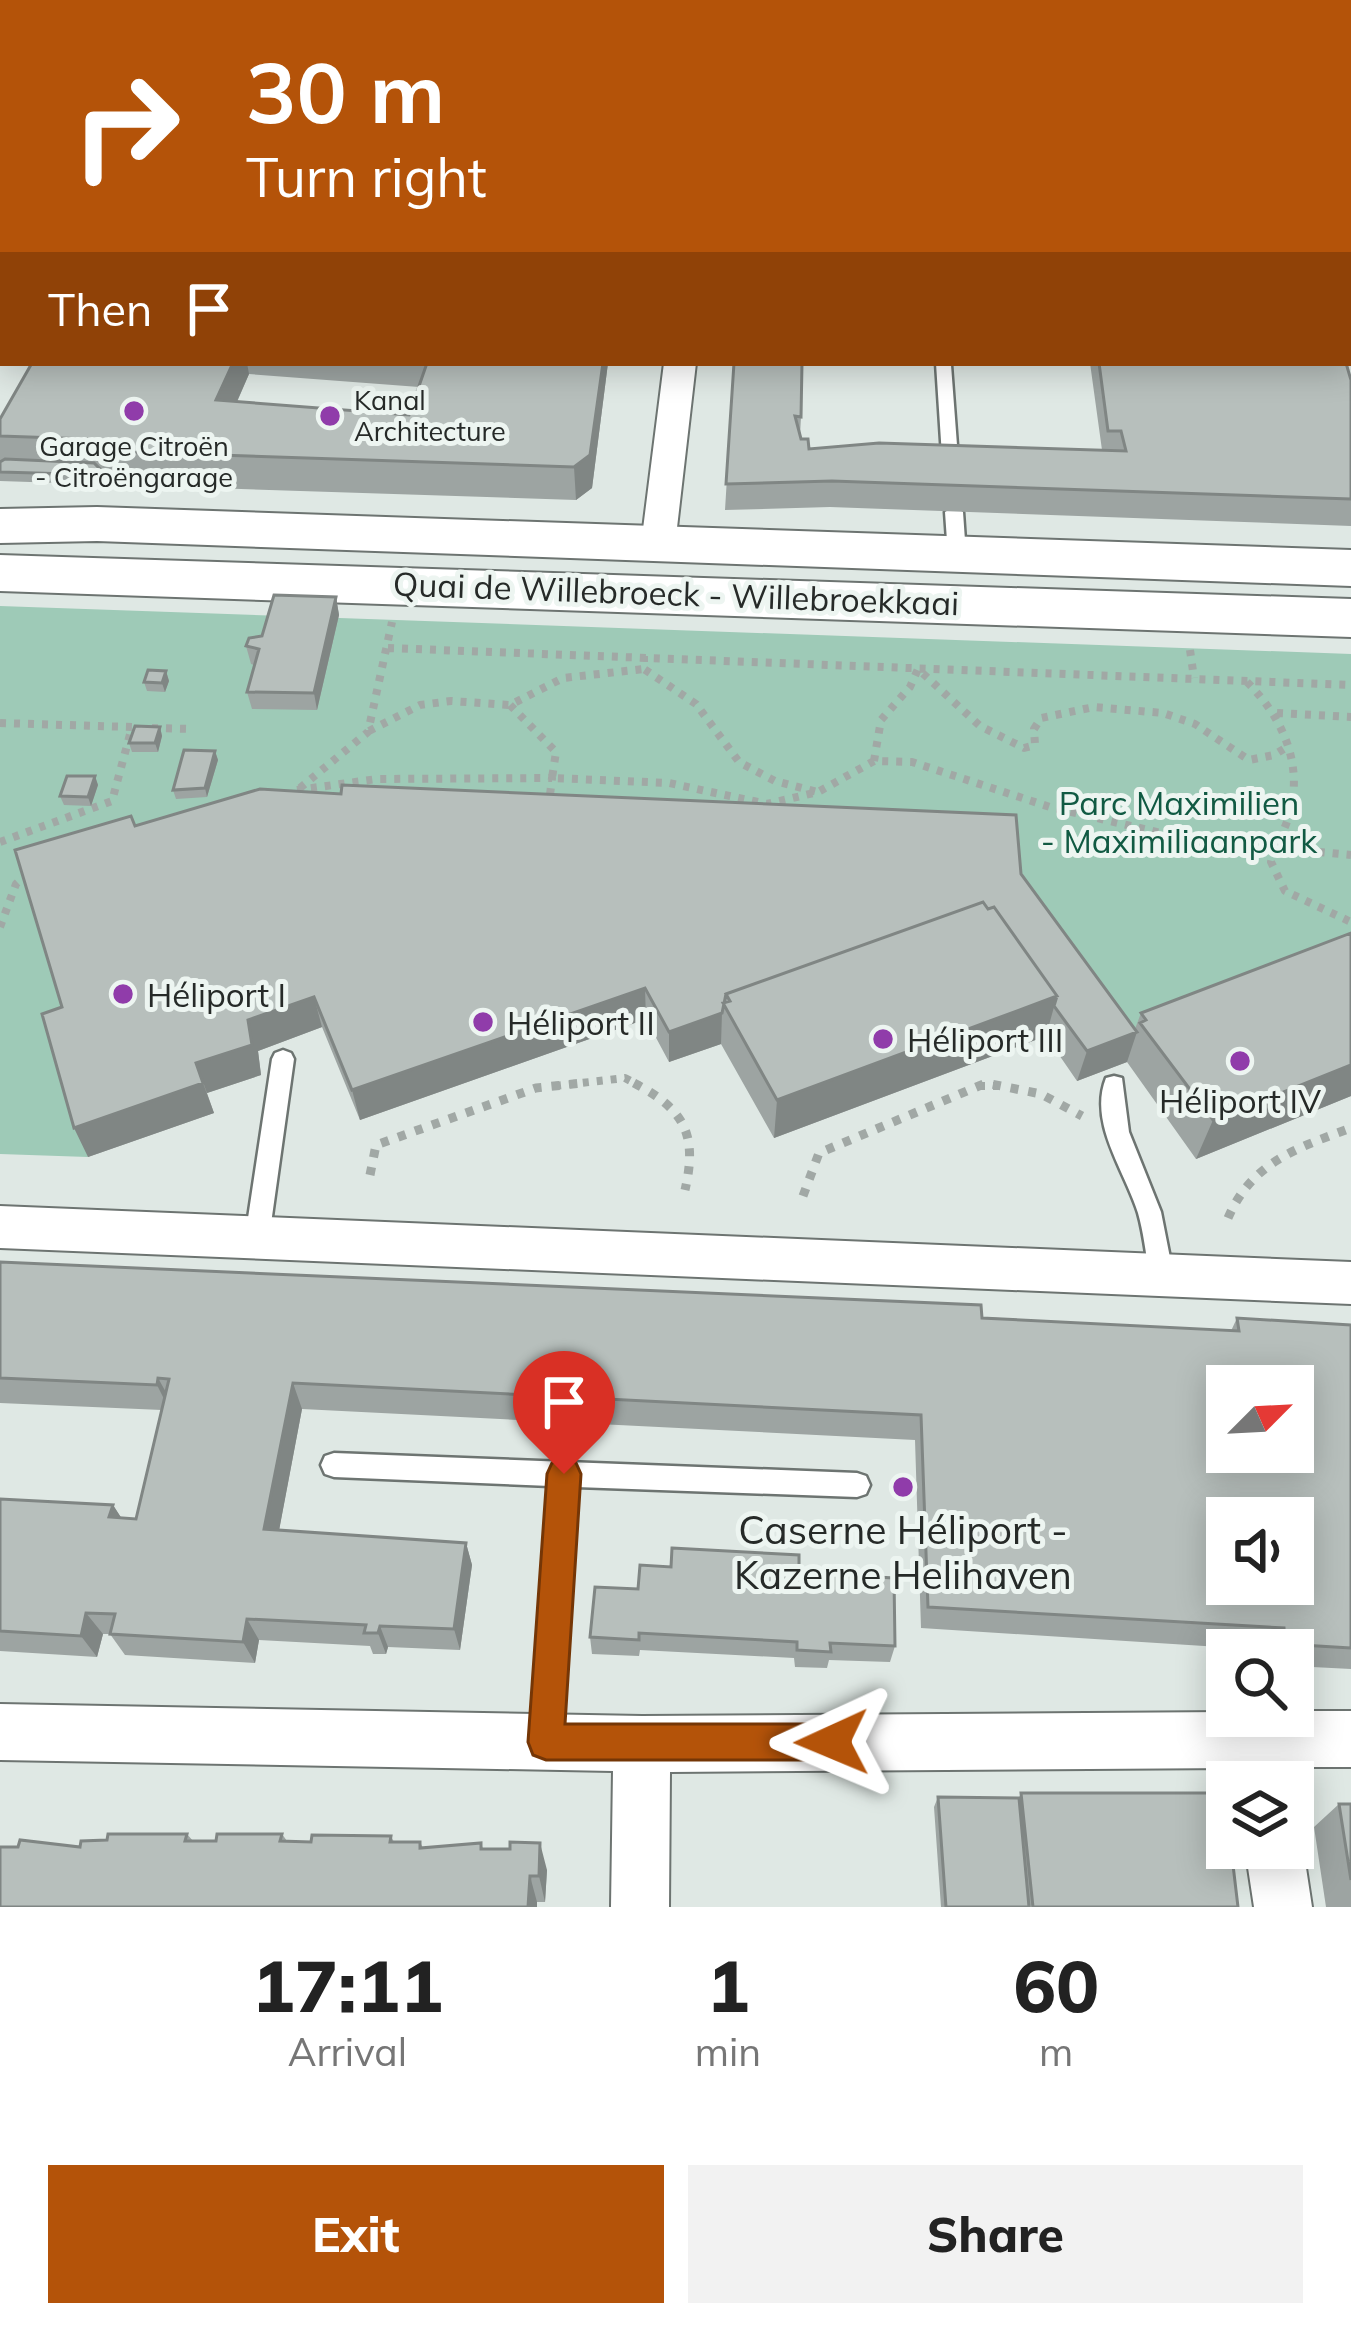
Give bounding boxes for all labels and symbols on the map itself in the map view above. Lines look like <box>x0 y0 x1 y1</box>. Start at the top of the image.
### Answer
place label: Kanal Architecture <box>354 383 506 448</box>
marker: Garage Citroën - Citroëngarage <box>121 398 147 424</box>
marker: Kanal Architecture <box>317 403 343 429</box>
place label: Garage Citroën - Citroëngarage <box>35 429 233 494</box>
street label: Quai de Willebroeck - Willebroekkaai <box>392 563 960 623</box>
park label: Parc Maximilien - Maximiliaanpark <box>1041 782 1318 861</box>
place label: Héliport I <box>147 974 286 1015</box>
marker: Héliport I <box>110 981 136 1007</box>
place label: Héliport II <box>507 1002 655 1043</box>
marker: Héliport II <box>470 1009 496 1035</box>
place label: Héliport III <box>907 1019 1063 1060</box>
marker: Héliport III <box>870 1026 896 1052</box>
marker: Héliport IV <box>1227 1048 1253 1074</box>
place label: Héliport IV <box>1159 1080 1321 1121</box>
pin <box>513 1351 615 1474</box>
north arrow <box>1206 1365 1314 1473</box>
marker: Caserne Héliport - Kazerne Helihaven <box>890 1474 916 1500</box>
place label: Caserne Héliport - Kazerne Helihaven <box>734 1505 1072 1599</box>
position arrow <box>769 1679 895 1805</box>

